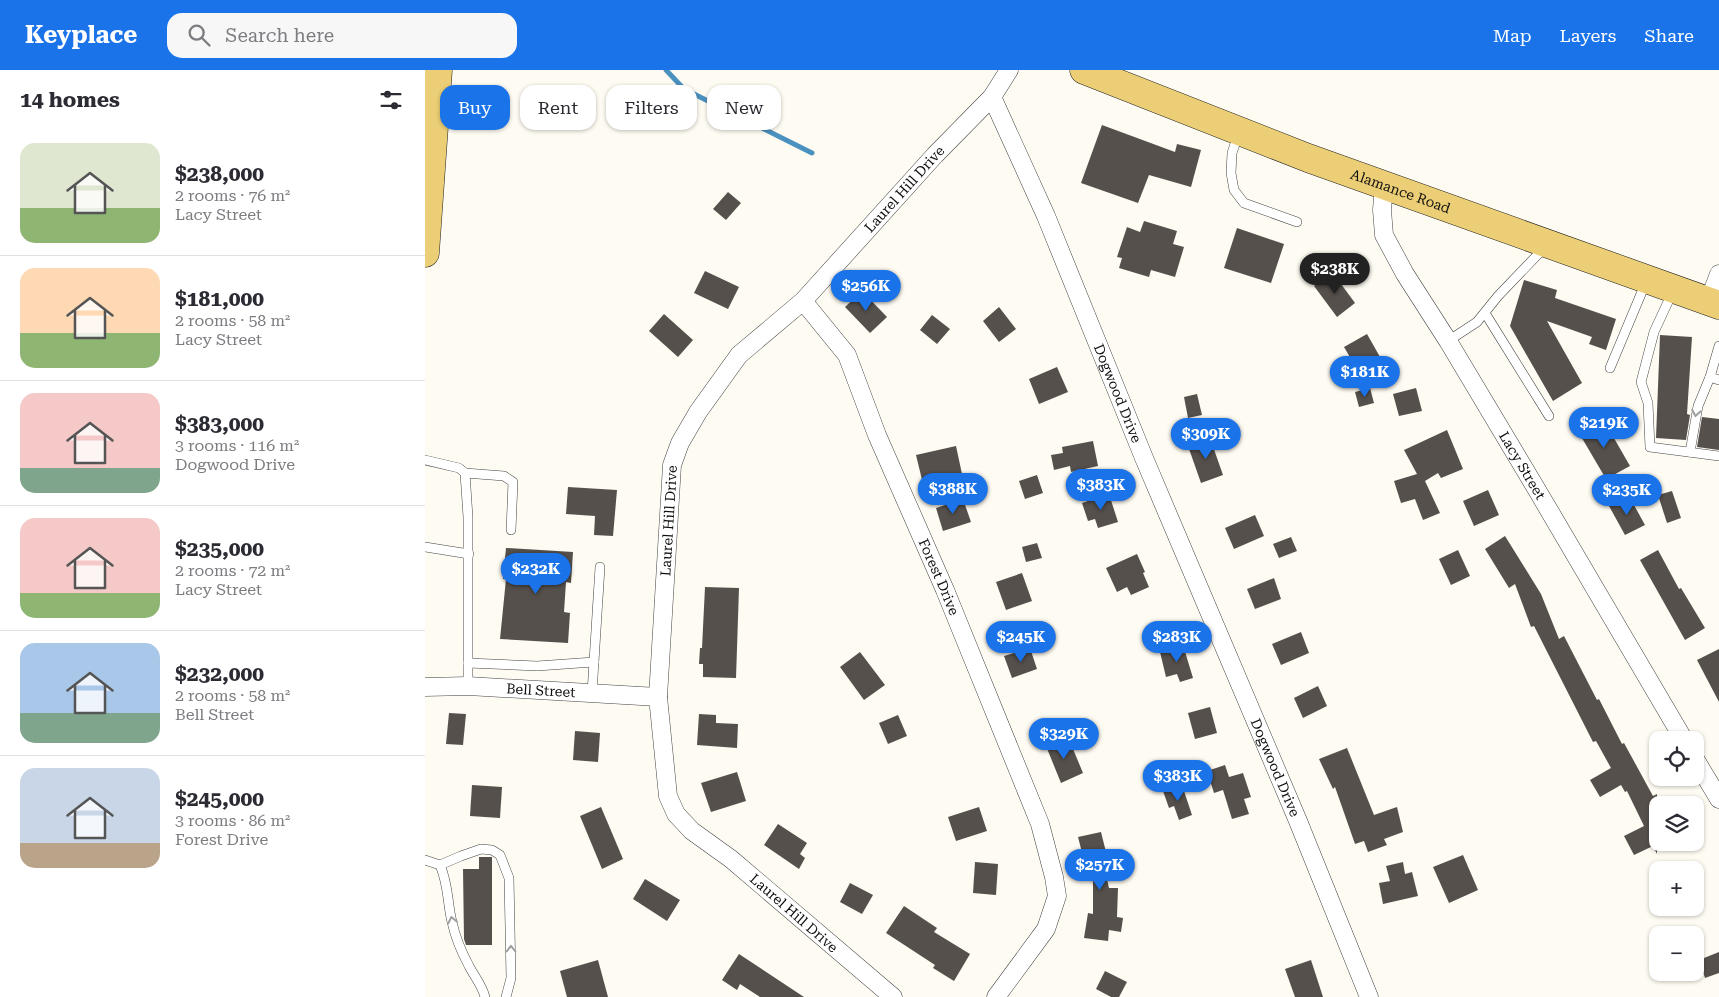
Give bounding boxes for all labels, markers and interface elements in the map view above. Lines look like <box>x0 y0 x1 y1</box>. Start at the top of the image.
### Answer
search box <box>167 13 517 58</box>
text: Keyplace <box>25 21 137 49</box>
icon: search <box>185 21 213 49</box>
text: Search here <box>225 24 334 47</box>
text: Map <box>1493 25 1532 46</box>
text: Layers <box>1560 25 1616 46</box>
text: Share <box>1644 25 1694 46</box>
chip: Buy <box>440 85 510 130</box>
chip: Rent <box>520 85 596 130</box>
chip: Filters <box>606 85 697 130</box>
chip: New <box>707 85 781 130</box>
icon: filters <box>377 86 405 114</box>
text: 14 homes <box>20 88 120 112</box>
street label: Laurel Hill Drive <box>861 142 948 236</box>
text: $238,000 <box>175 162 264 186</box>
icon: home <box>60 163 120 223</box>
street label: Alamance Road <box>1349 166 1453 216</box>
text: 2 rooms · 76 m² <box>175 186 290 205</box>
text: Lacy Street <box>175 205 262 224</box>
pin: $238K <box>1300 252 1370 295</box>
text: $238K <box>1311 259 1359 278</box>
pin: $256K <box>831 270 901 312</box>
text: $256K <box>842 276 890 295</box>
text: $181,000 <box>175 287 264 311</box>
icon: home <box>60 288 120 348</box>
text: 2 rooms · 58 m² <box>175 311 290 330</box>
text: Lacy Street <box>175 330 262 349</box>
street label: Dogwood Drive <box>1091 342 1145 445</box>
pin: $181K <box>1330 356 1400 398</box>
text: $181K <box>1341 362 1389 381</box>
pin: $219K <box>1569 406 1639 449</box>
one-way arrow <box>1692 409 1702 418</box>
text: $383,000 <box>175 412 264 436</box>
icon: home <box>60 413 120 473</box>
text: $219K <box>1580 413 1628 432</box>
pin: $309K <box>1171 418 1241 460</box>
text: $309K <box>1182 424 1230 443</box>
street label: Lacy Street <box>1496 429 1549 502</box>
text: 3 rooms · 116 m² <box>175 436 299 455</box>
text: Dogwood Drive <box>175 455 295 474</box>
street label: Laurel Hill Drive <box>657 464 680 577</box>
pin: $383K <box>1066 468 1136 511</box>
pin: $388K <box>918 472 988 515</box>
pin: $235K <box>1592 474 1662 516</box>
text: $383K <box>1077 475 1125 494</box>
text: $388K <box>929 479 977 498</box>
text: $235K <box>1603 480 1651 499</box>
street label: Forest Drive <box>915 536 962 618</box>
text: $235,000 <box>175 537 264 561</box>
icon: home <box>60 538 120 598</box>
pin: $232K <box>501 552 571 595</box>
text: $232K <box>512 559 560 578</box>
text: 2 rooms · 72 m² <box>175 561 290 580</box>
text: Lacy Street <box>175 580 262 599</box>
pin: $245K <box>986 620 1056 663</box>
pin: $283K <box>1142 620 1212 663</box>
text: $245K <box>997 627 1045 646</box>
text: $283K <box>1153 627 1201 646</box>
text: $232,000 <box>175 662 264 686</box>
icon: home <box>60 663 120 723</box>
street label: Bell Street <box>506 680 576 700</box>
text: 2 rooms · 58 m² <box>175 686 290 705</box>
text: Bell Street <box>175 705 254 724</box>
street label: Dogwood Drive <box>1247 716 1303 819</box>
pin: $329K <box>1029 718 1099 760</box>
text: $329K <box>1040 724 1088 743</box>
map controls <box>1649 731 1704 981</box>
button: locate <box>1649 731 1704 786</box>
pin: $383K <box>1143 760 1213 802</box>
text: $383K <box>1154 766 1202 785</box>
text: $245,000 <box>175 787 264 811</box>
icon: home <box>60 788 120 848</box>
button: layers <box>1649 796 1704 851</box>
text: 3 rooms · 86 m² <box>175 811 290 830</box>
text: Forest Drive <box>175 830 268 849</box>
pin: $257K <box>1065 848 1135 891</box>
text: $257K <box>1076 855 1124 874</box>
button: + <box>1649 861 1704 916</box>
street label: Laurel Hill Drive <box>747 871 841 956</box>
one-way arrow <box>448 916 458 925</box>
button: − <box>1649 926 1704 981</box>
one-way arrow <box>506 945 516 952</box>

